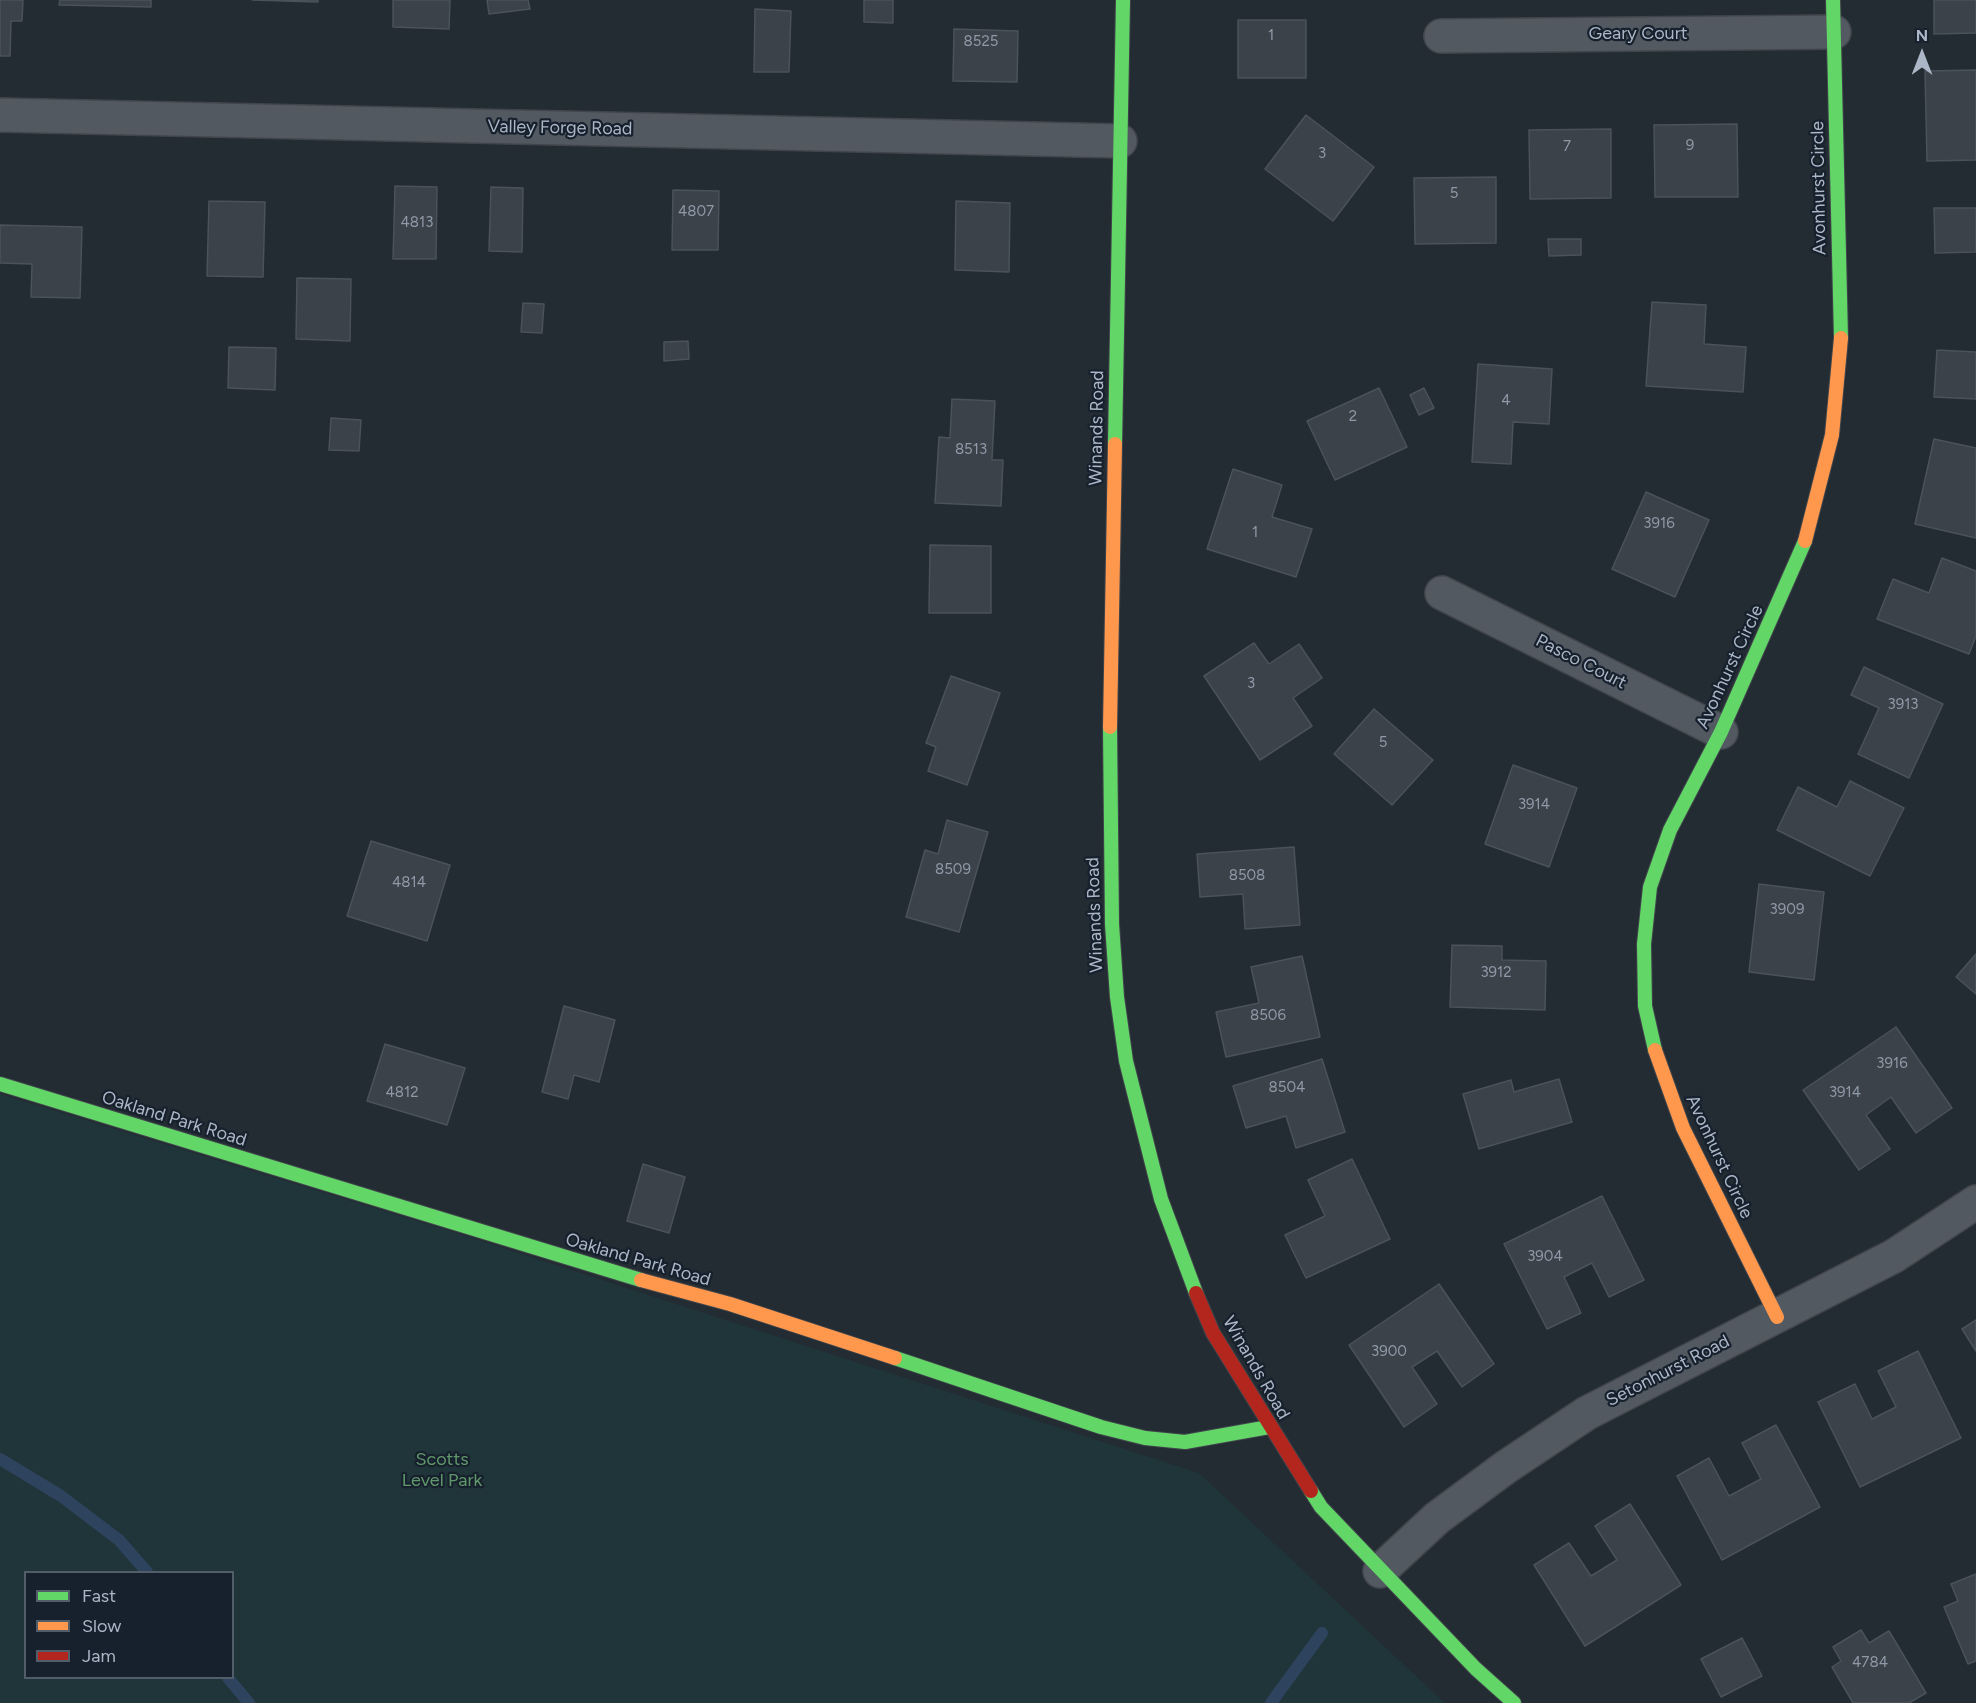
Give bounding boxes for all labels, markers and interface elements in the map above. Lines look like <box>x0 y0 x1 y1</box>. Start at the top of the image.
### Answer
street label: Geary Court <box>1588 23 1688 45</box>
north arrow <box>1892 24 1952 84</box>
text: N <box>1916 26 1928 45</box>
house number: 1 <box>1268 27 1274 45</box>
house number: 8525 <box>964 33 998 51</box>
street label: Valley Forge Road <box>487 116 633 140</box>
street label: Avonhurst Circle <box>1807 121 1831 255</box>
house number: 9 <box>1686 137 1694 155</box>
house number: 7 <box>1563 138 1571 156</box>
house number: 3 <box>1318 145 1326 163</box>
house number: 5 <box>1450 185 1458 203</box>
house number: 4807 <box>678 203 714 221</box>
house number: 4813 <box>401 214 433 232</box>
street label: Winands Road <box>1085 370 1109 486</box>
house number: 4 <box>1501 392 1511 410</box>
house number: 2 <box>1349 408 1357 426</box>
house number: 8513 <box>955 441 987 459</box>
house number: 3916 <box>1643 515 1675 533</box>
house number: 1 <box>1252 524 1258 542</box>
street label: Avonhurst Circle <box>1692 602 1768 732</box>
street label: Pasco Court <box>1532 630 1630 694</box>
house number: 3 <box>1247 675 1255 693</box>
house number: 3913 <box>1887 696 1919 714</box>
house number: 5 <box>1379 734 1387 752</box>
house number: 3914 <box>1518 796 1550 814</box>
street label: Winands Road <box>1082 857 1108 973</box>
house number: 8509 <box>935 861 971 879</box>
house number: 8508 <box>1229 867 1265 885</box>
house number: 4814 <box>392 874 426 892</box>
house number: 3909 <box>1770 901 1804 919</box>
house number: 3912 <box>1480 964 1512 982</box>
house number: 8506 <box>1250 1007 1286 1025</box>
house number: 3916 <box>1876 1055 1908 1073</box>
house number: 8504 <box>1269 1079 1305 1097</box>
house number: 4812 <box>385 1084 419 1102</box>
house number: 3914 <box>1829 1084 1861 1102</box>
street label: Oakland Park Road <box>99 1087 249 1151</box>
street label: Avonhurst Circle <box>1681 1092 1757 1222</box>
street label: Oakland Park Road <box>563 1229 713 1291</box>
house number: 3904 <box>1527 1248 1563 1266</box>
street label: Winands Road <box>1218 1313 1294 1423</box>
street label: Setonhurst Road <box>1603 1331 1733 1411</box>
house number: 3900 <box>1371 1343 1407 1361</box>
park label: Scotts Level Park <box>402 1449 482 1492</box>
legend <box>24 1571 234 1679</box>
text: Fast <box>82 1585 116 1607</box>
text: Slow <box>82 1615 121 1637</box>
text: Jam <box>82 1645 116 1667</box>
house number: 4784 <box>1852 1654 1888 1672</box>

